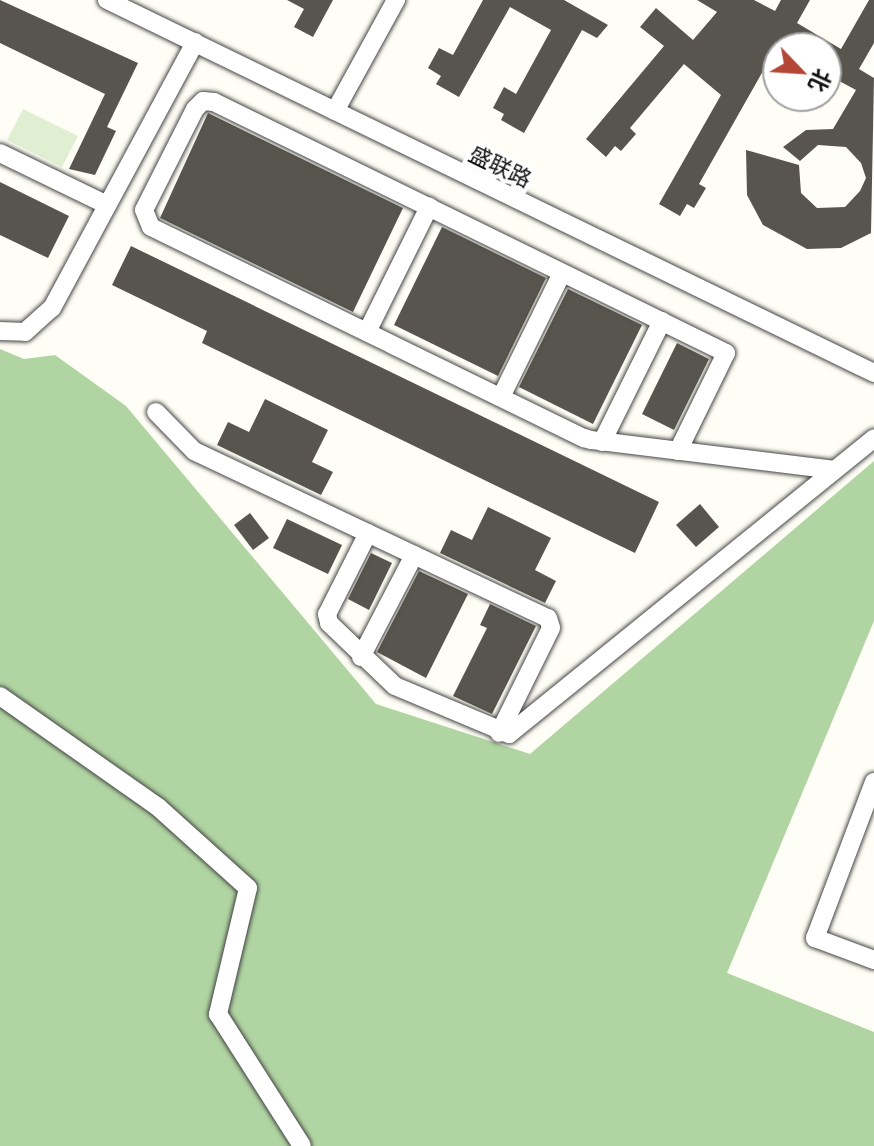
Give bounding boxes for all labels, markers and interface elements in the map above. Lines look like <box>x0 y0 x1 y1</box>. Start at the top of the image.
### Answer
north arrow <box>762 32 842 112</box>
text: 北 <box>803 65 841 98</box>
street label: 盛联路 <box>466 139 536 191</box>

